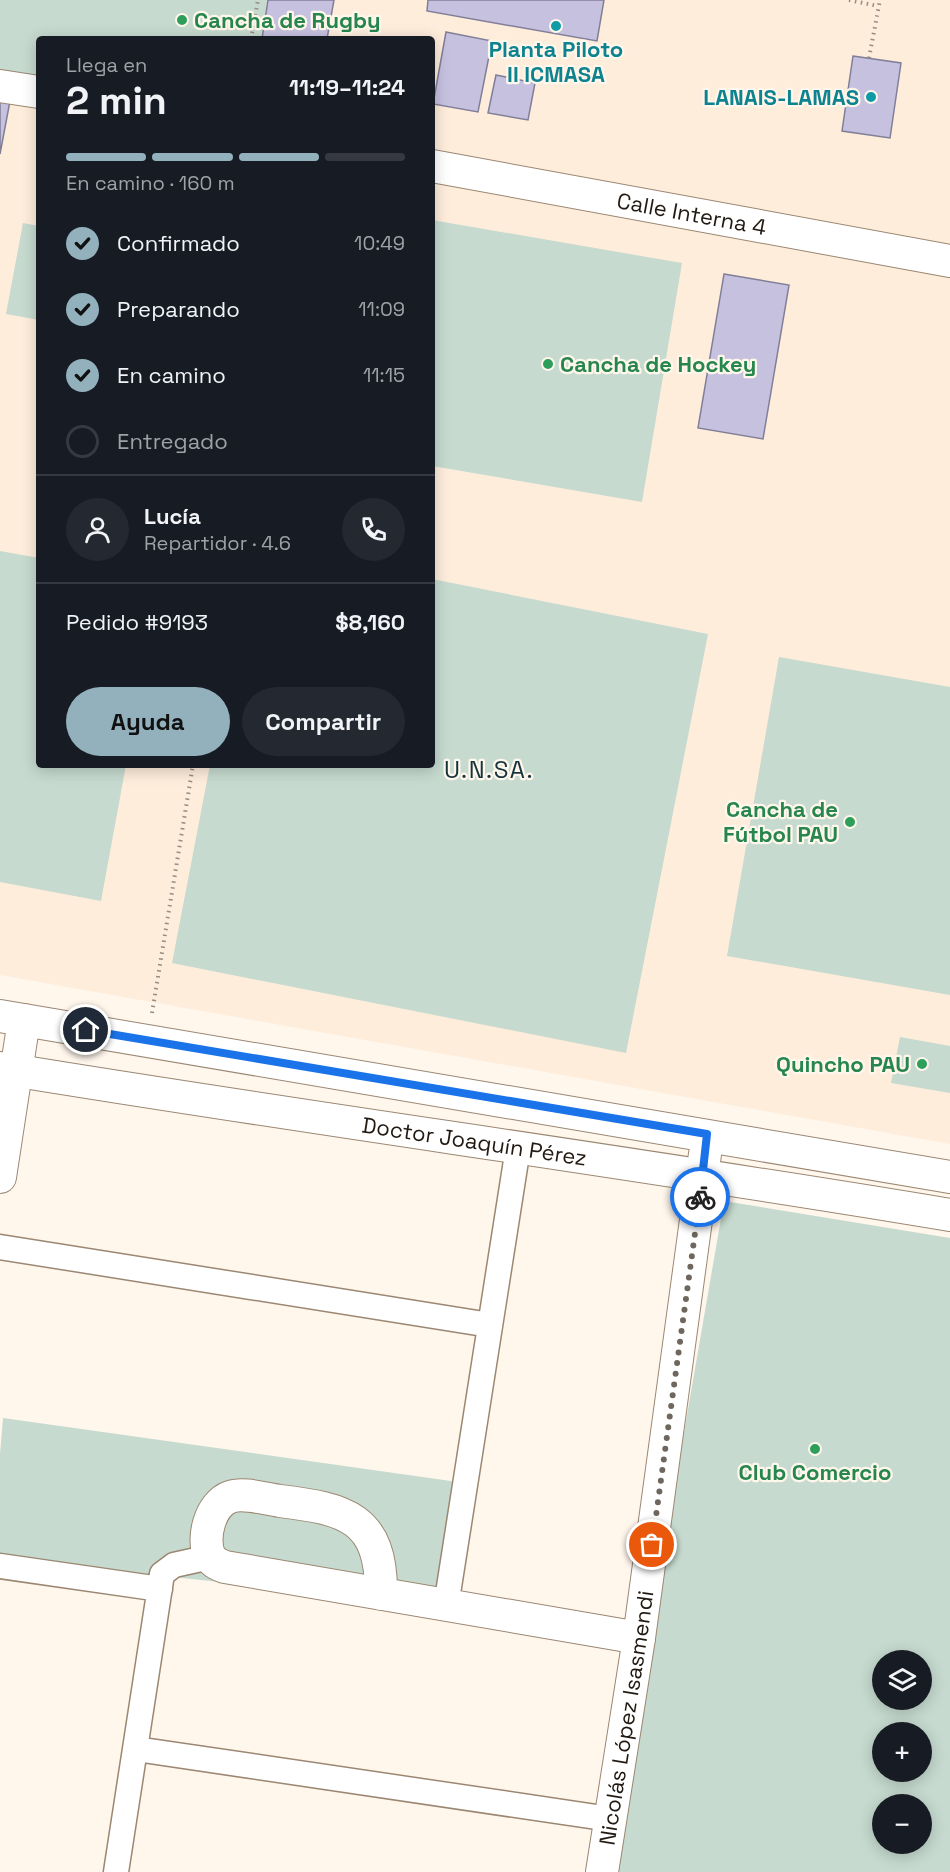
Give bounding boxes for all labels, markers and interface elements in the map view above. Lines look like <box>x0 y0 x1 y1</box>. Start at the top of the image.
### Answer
place label: Cancha de Rugby <box>194 6 381 34</box>
marker: Cancha de Rugby <box>175 13 189 27</box>
marker: Planta Piloto II ICMASA <box>549 19 563 33</box>
place label: Planta Piloto II ICMASA <box>489 35 623 88</box>
text: Llega en <box>66 52 147 78</box>
text: 11:19–11:24 <box>289 73 405 101</box>
text: 2 min <box>66 76 167 125</box>
place label: LANAIS-LAMAS <box>703 83 859 111</box>
marker: LANAIS-LAMAS <box>864 90 878 104</box>
text: En camino · 160 m <box>66 170 235 196</box>
street label: Calle Interna 4 <box>615 186 769 241</box>
icon: check <box>66 227 99 260</box>
text: Confirmado <box>117 229 240 257</box>
text: 10:49 <box>354 230 405 256</box>
icon: check <box>66 293 99 326</box>
text: Preparando <box>117 295 240 323</box>
text: 11:09 <box>358 296 405 322</box>
place label: Cancha de Hockey <box>560 350 756 378</box>
marker: Cancha de Hockey <box>541 357 555 371</box>
icon: check <box>66 359 99 392</box>
text: En camino <box>117 361 226 389</box>
text: 11:15 <box>363 362 405 388</box>
text: Entregado <box>117 427 228 455</box>
button: person <box>66 498 129 561</box>
button: phone <box>342 498 405 561</box>
text: Lucía <box>144 502 201 530</box>
text: Repartidor · 4.6 <box>144 530 291 556</box>
text: Pedido #9193 <box>66 608 208 636</box>
text: $8,160 <box>335 608 405 636</box>
button: Ayuda <box>66 687 230 756</box>
button: Compartir <box>242 687 405 756</box>
district label: U.N.SA. <box>444 754 534 785</box>
place label: Cancha de Fútbol PAU <box>723 795 838 848</box>
marker: Cancha de Fútbol PAU <box>843 815 857 829</box>
pin <box>60 1004 111 1055</box>
icon: home <box>69 1013 102 1046</box>
place label: Quincho PAU <box>776 1050 910 1078</box>
marker: Quincho PAU <box>915 1057 929 1071</box>
street label: Doctor Joaquín Pérez <box>360 1110 589 1172</box>
courier <box>670 1167 730 1227</box>
icon: bike <box>684 1181 717 1214</box>
marker: Club Comercio <box>808 1442 822 1456</box>
place label: Club Comercio <box>739 1458 891 1486</box>
pin <box>626 1519 677 1570</box>
icon: bag <box>635 1528 668 1561</box>
street label: Nicolás López Isasmendi <box>592 1589 659 1847</box>
map controls <box>872 1650 932 1854</box>
button: layers <box>872 1650 932 1710</box>
button: + <box>872 1722 932 1782</box>
button: − <box>872 1794 932 1854</box>

